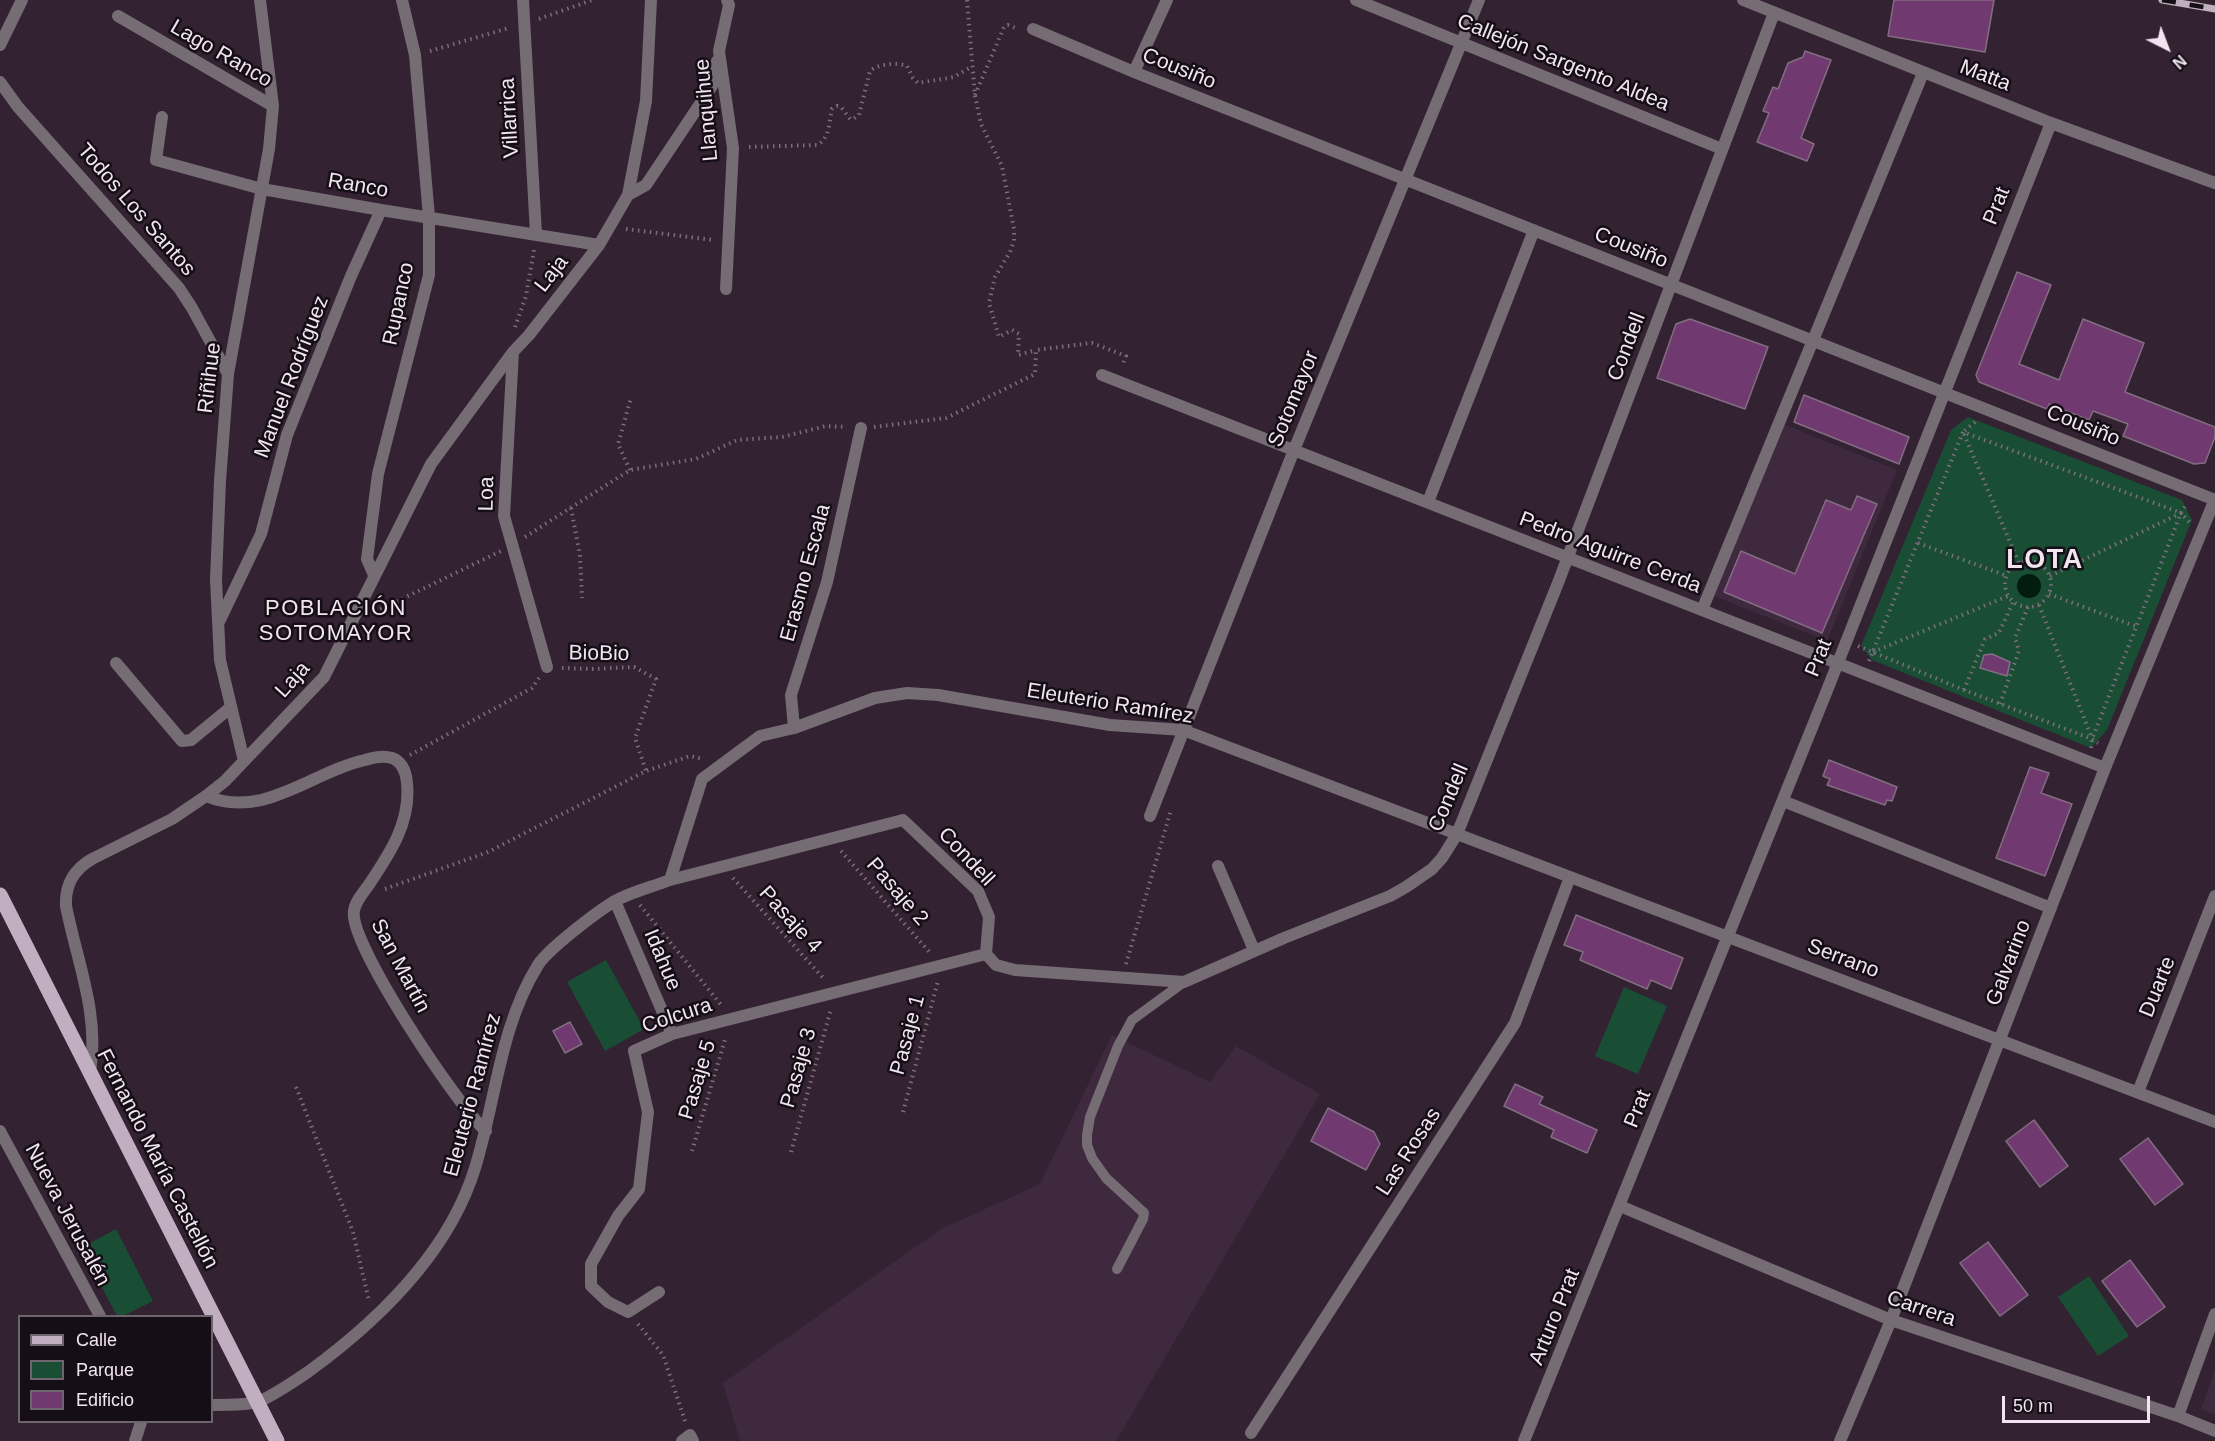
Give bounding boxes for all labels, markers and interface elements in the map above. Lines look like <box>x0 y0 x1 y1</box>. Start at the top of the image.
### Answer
street label: Callejón Sargento Aldea <box>1453 9 1673 117</box>
street label: Lago Ranco <box>166 15 276 93</box>
north arrow <box>2137 18 2197 78</box>
street label: Cousiño <box>1139 43 1219 95</box>
text: N <box>2169 52 2189 72</box>
street label: Matta <box>1956 55 2014 97</box>
street label: Llanquihue <box>690 58 724 162</box>
street label: Villarrica <box>495 77 525 159</box>
street label: Todos Los Santos <box>72 139 200 281</box>
street label: Ranco <box>326 168 390 204</box>
street label: Prat <box>1978 183 2016 229</box>
street label: Cousiño <box>1591 222 1671 274</box>
street label: Laja <box>530 251 574 297</box>
street label: Rupanco <box>378 260 420 348</box>
street label: Manuel Rodríguez <box>249 292 335 462</box>
street label: Condell <box>1602 309 1652 385</box>
street label: Riñihue <box>193 341 227 415</box>
street label: Sotomayor <box>1263 347 1325 451</box>
street label: Cousiño <box>2043 400 2123 452</box>
street label: Loa <box>474 476 500 512</box>
street label: Erasmo Escala <box>776 502 836 644</box>
street label: Pedro Aguirre Cerda <box>1516 507 1704 599</box>
district label: LOTA <box>2006 545 2084 577</box>
district label: POBLACIÓN SOTOMAYOR <box>259 596 413 648</box>
street label: Prat <box>1800 635 1838 681</box>
street label: BioBio <box>568 641 630 667</box>
street label: Laja <box>270 657 316 703</box>
street label: Eleuterio Ramírez <box>1025 678 1195 730</box>
street label: Condell <box>1423 760 1475 836</box>
street label: Condell <box>933 822 999 892</box>
street label: Pasaje 2 <box>861 853 933 931</box>
street label: Pasaje 4 <box>753 881 827 959</box>
street label: San Martín <box>365 915 435 1017</box>
street label: Galvarino <box>1981 917 2037 1009</box>
street label: Idahue <box>638 926 686 994</box>
street label: Serrano <box>1804 934 1882 984</box>
street label: Duarte <box>2135 953 2181 1021</box>
street label: Pasaje 1 <box>885 992 931 1078</box>
street label: Colcura <box>639 993 715 1039</box>
street label: Eleuterio Ramírez <box>439 1011 507 1179</box>
street label: Pasaje 3 <box>776 1025 822 1111</box>
street label: Pasaje 5 <box>674 1037 722 1123</box>
street label: Fernando María Castellón <box>91 1045 223 1273</box>
street label: Prat <box>1619 1086 1657 1132</box>
street label: Las Rosas <box>1371 1104 1447 1200</box>
street label: Nueva Jerusalén <box>19 1140 115 1290</box>
street label: Arturo Prat <box>1524 1265 1586 1369</box>
street label: Carrera <box>1883 1285 1959 1333</box>
legend <box>18 1315 213 1423</box>
text: Calle <box>76 1330 117 1350</box>
text: Parque <box>76 1360 134 1380</box>
scale bar <box>2005 1384 2154 1422</box>
text: Edificio <box>76 1390 134 1410</box>
text: 50 m <box>2013 1396 2053 1416</box>

